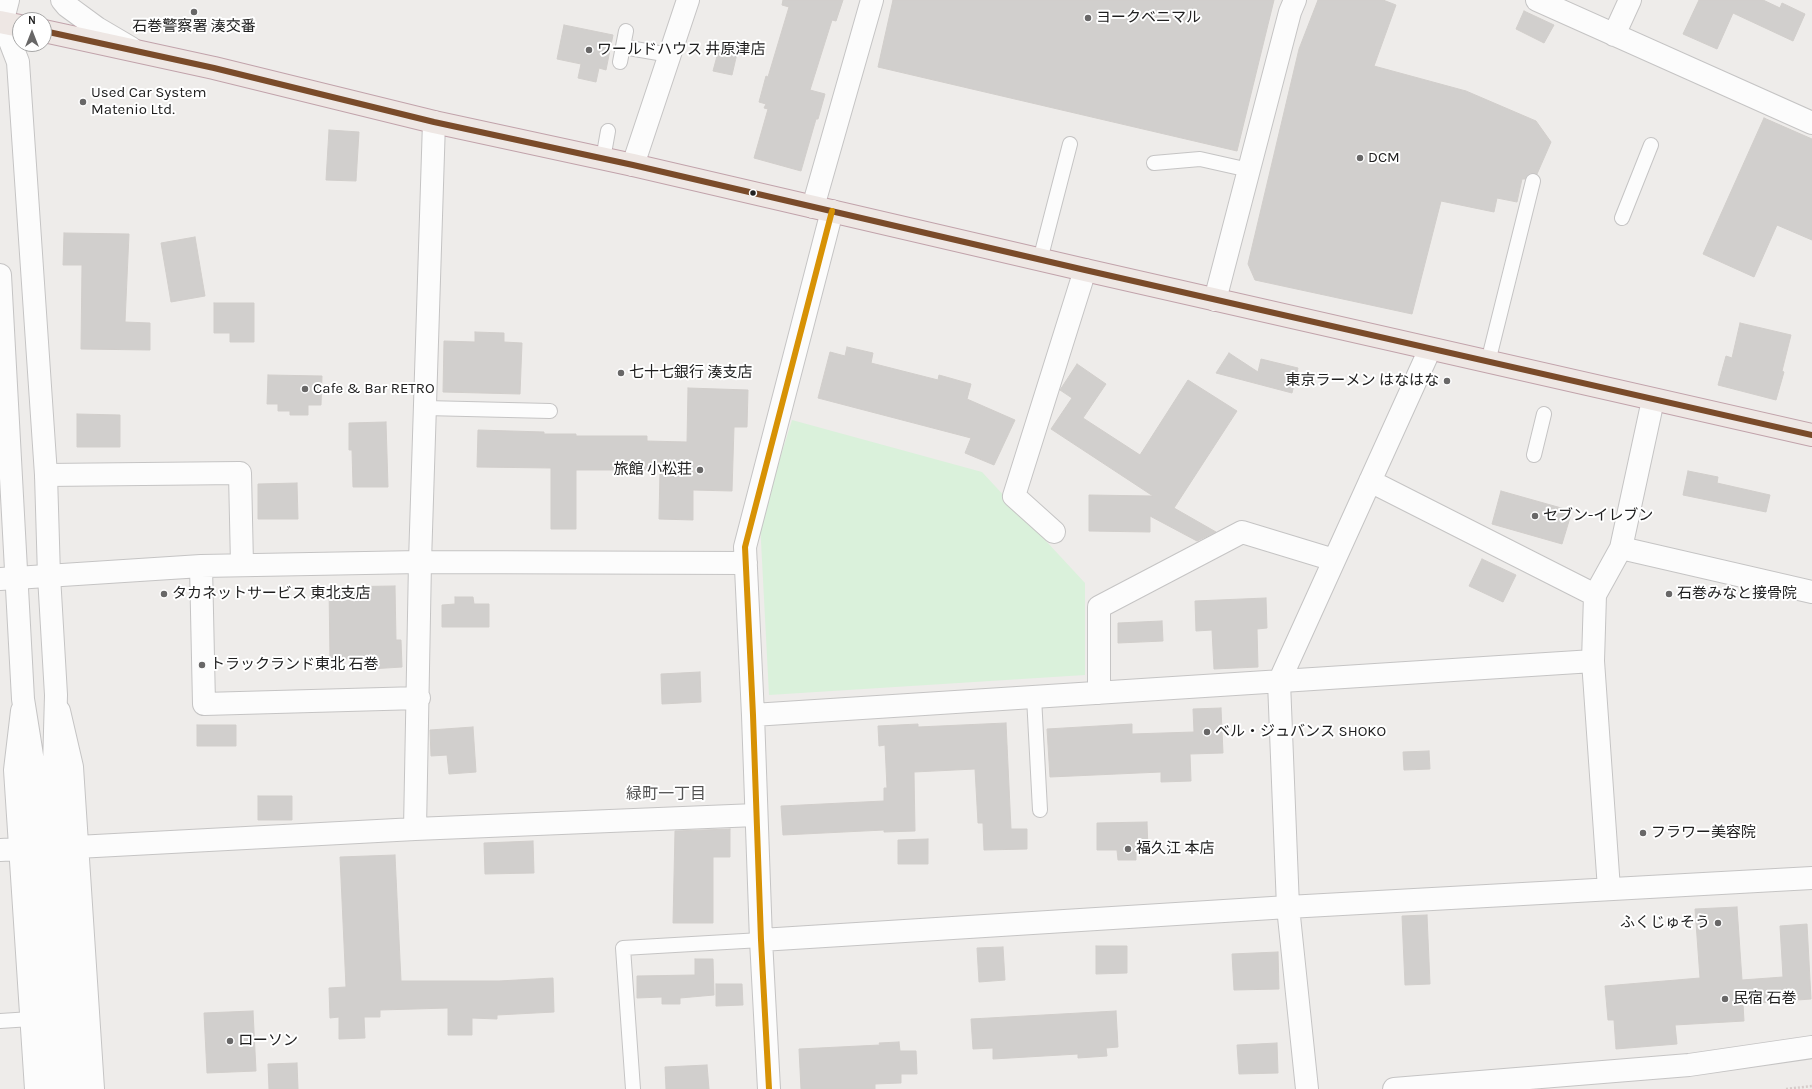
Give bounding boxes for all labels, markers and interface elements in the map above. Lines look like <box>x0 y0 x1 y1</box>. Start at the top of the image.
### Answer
marker: 石巻警察署 湊交番 <box>189 7 199 17</box>
place label: ヨークベニマル <box>1096 9 1201 27</box>
north arrow <box>12 12 52 52</box>
marker: ヨークベニマル <box>1083 13 1093 23</box>
text: N <box>28 14 36 27</box>
place label: 石巻警察署 湊交番 <box>132 18 256 36</box>
place label: ワールドハウス 井原津店 <box>597 41 766 59</box>
marker: ワールドハウス 井原津店 <box>584 45 594 55</box>
place label: Used Car System Matenio Ltd. <box>91 84 207 119</box>
marker: Used Car System Matenio Ltd. <box>78 97 88 107</box>
place label: DCM <box>1368 149 1400 167</box>
marker: DCM <box>1355 153 1365 163</box>
unlabelled marker <box>748 188 758 198</box>
place label: 七十七銀行 湊支店 <box>629 364 753 382</box>
marker: 七十七銀行 湊支店 <box>616 368 626 378</box>
place label: 東京ラーメン はなはな <box>1285 372 1439 390</box>
marker: 東京ラーメン はなはな <box>1442 376 1452 386</box>
place label: Cafe & Bar RETRO <box>313 380 435 398</box>
marker: Cafe & Bar RETRO <box>300 384 310 394</box>
place label: 旅館 小松荘 <box>613 461 692 479</box>
marker: 旅館 小松荘 <box>695 465 705 475</box>
place label: セブン-イレブン <box>1543 507 1653 525</box>
marker: セブン-イレブン <box>1530 511 1540 521</box>
place label: タカネットサービス 東北支店 <box>172 585 371 603</box>
place label: 石巻みなと接骨院 <box>1677 585 1797 603</box>
marker: タカネットサービス 東北支店 <box>159 589 169 599</box>
marker: 石巻みなと接骨院 <box>1664 589 1674 599</box>
place label: トラックランド東北 石巻 <box>210 656 379 674</box>
marker: トラックランド東北 石巻 <box>197 660 207 670</box>
place label: ベル・ジュバンス SHOKO <box>1215 723 1386 741</box>
marker: ベル・ジュバンス SHOKO <box>1202 727 1212 737</box>
district label: 緑町一丁目 <box>626 784 706 804</box>
place label: フラワー美容院 <box>1651 824 1756 842</box>
marker: フラワー美容院 <box>1638 828 1648 838</box>
place label: 福久江 本店 <box>1136 840 1215 858</box>
marker: 福久江 本店 <box>1123 844 1133 854</box>
place label: ふくじゅそう <box>1620 914 1710 932</box>
marker: ふくじゅそう <box>1713 918 1723 928</box>
place label: 民宿 石巻 <box>1733 990 1797 1008</box>
marker: 民宿 石巻 <box>1720 994 1730 1004</box>
place label: ローソン <box>238 1032 298 1050</box>
marker: ローソン <box>225 1036 235 1046</box>

